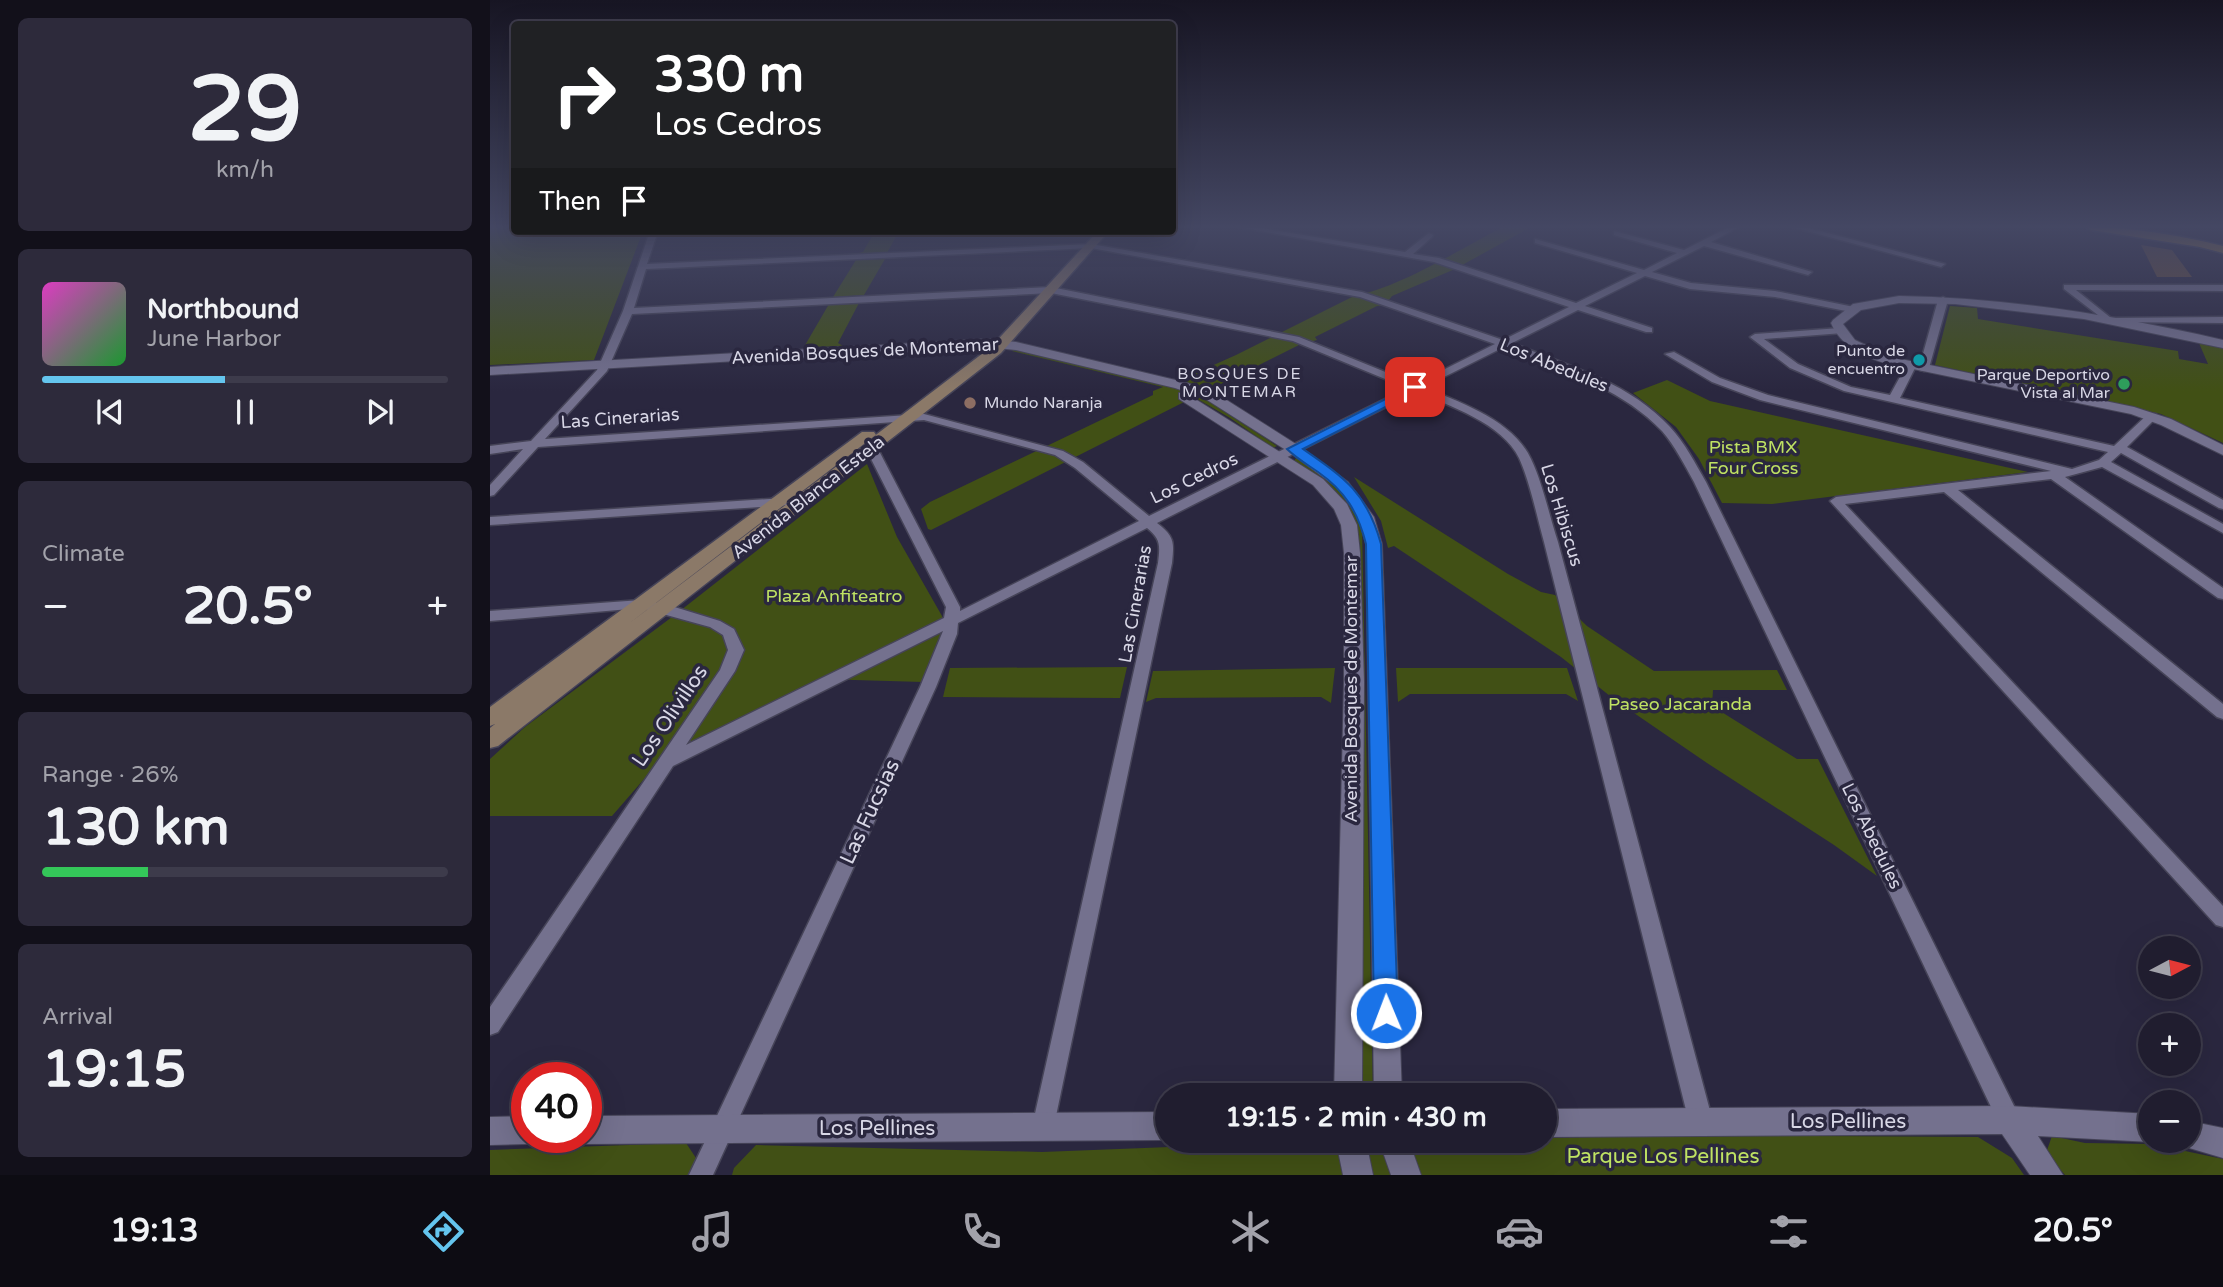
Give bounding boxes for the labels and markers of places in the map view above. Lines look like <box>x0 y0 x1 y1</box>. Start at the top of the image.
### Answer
place label: Punto de encuentro <box>1828 341 1905 379</box>
marker: Punto de encuentro <box>1911 352 1927 368</box>
pin <box>1385 357 1445 417</box>
place label: Parque Deportivo Vista al Mar <box>1977 365 2111 403</box>
marker: Parque Deportivo Vista al Mar <box>2116 376 2132 392</box>
place label: Mundo Naranja <box>984 393 1102 413</box>
marker: Mundo Naranja <box>962 395 978 411</box>

